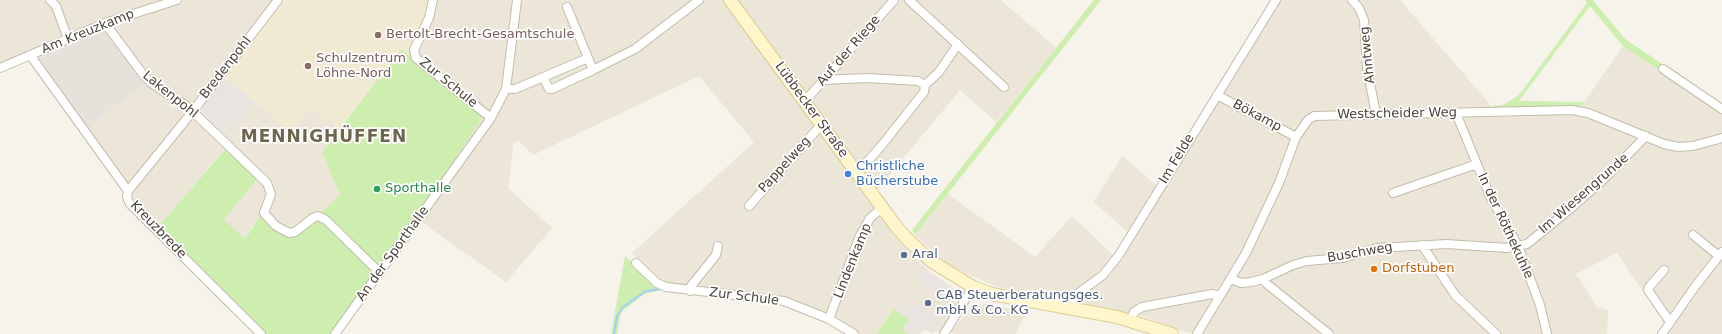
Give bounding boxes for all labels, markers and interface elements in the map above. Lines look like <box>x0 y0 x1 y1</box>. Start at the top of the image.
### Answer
street label: Am Kreuzkamp <box>39 6 137 58</box>
street label: Auf der Riege <box>814 13 884 89</box>
street label: Ahntweg <box>1357 26 1379 84</box>
place label: Bertolt-Brecht-Gesamtschule <box>386 27 574 43</box>
marker: Bertolt-Brecht-Gesamtschule <box>373 30 383 40</box>
street label: Bredenpohl <box>197 34 255 102</box>
place label: Schulzentrum Löhne-Nord <box>316 51 406 82</box>
street label: Zur Schule <box>416 55 480 111</box>
street label: Lübbecker Straße <box>771 59 851 161</box>
marker: Schulzentrum Löhne-Nord <box>303 61 313 71</box>
street label: Lakenpohl <box>139 68 201 122</box>
street label: Bökamp <box>1230 97 1284 135</box>
street label: Westscheider Weg <box>1337 105 1457 123</box>
district label: MENNIGHÜFFEN <box>241 128 407 148</box>
street label: Im Felde <box>1156 131 1198 187</box>
street label: Pappelweg <box>756 134 814 196</box>
street label: Im Wiesengrunde <box>1536 151 1632 237</box>
place label: Christliche Bücherstube <box>856 159 938 190</box>
marker: Christliche Bücherstube <box>843 169 853 179</box>
street label: In der Röthekuhle <box>1474 171 1536 281</box>
place label: Sporthalle <box>385 181 451 197</box>
marker: Sporthalle <box>372 184 382 194</box>
street label: Kreuzbrede <box>127 198 189 262</box>
street label: An der Sporthalle <box>353 204 433 304</box>
street label: Lindenkamp <box>831 221 875 301</box>
street label: Buschweg <box>1326 240 1394 266</box>
place label: Aral <box>912 247 938 263</box>
marker: Aral <box>899 250 909 260</box>
place label: Dorfstuben <box>1382 261 1454 277</box>
marker: Dorfstuben <box>1369 264 1379 274</box>
street label: Zur Schule <box>708 285 780 309</box>
place label: CAB Steuerberatungsges. mbH & Co. KG <box>936 288 1103 319</box>
marker: CAB Steuerberatungsges. mbH & Co. KG <box>923 298 933 308</box>

